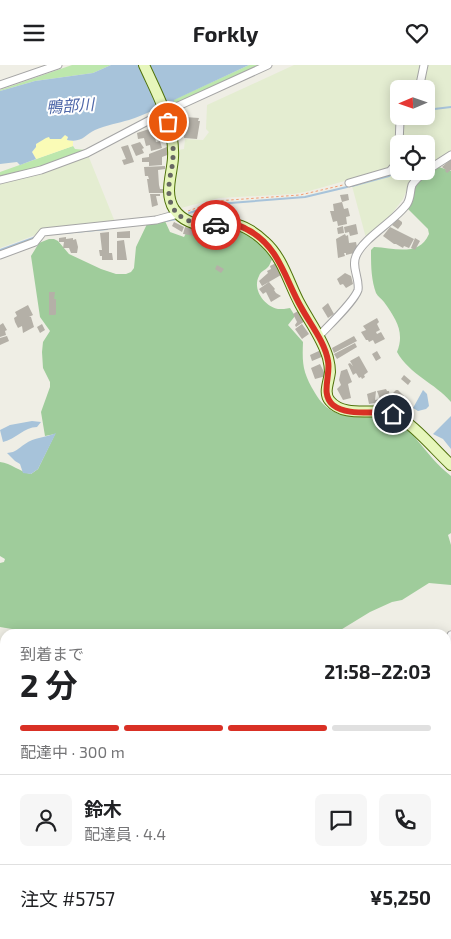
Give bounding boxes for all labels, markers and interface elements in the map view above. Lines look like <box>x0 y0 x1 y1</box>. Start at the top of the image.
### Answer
icon: menu <box>20 19 48 47</box>
icon: heart <box>403 19 431 47</box>
text: Forkly <box>193 20 258 46</box>
north arrow <box>390 80 435 125</box>
map controls <box>390 80 435 180</box>
water label: 鴨部川 <box>45 94 97 116</box>
pin <box>147 101 189 143</box>
icon: bag <box>154 108 182 136</box>
button: locate <box>390 135 435 180</box>
courier <box>191 200 241 250</box>
icon: car <box>202 211 230 239</box>
pin <box>372 393 414 435</box>
icon: home <box>379 400 407 428</box>
text: 到着まで <box>20 644 84 663</box>
text: 21:58–22:03 <box>324 660 431 683</box>
text: 2 分 <box>20 665 78 703</box>
text: 配達中 · 300 m <box>20 742 125 761</box>
button: person <box>20 794 72 846</box>
button: chat <box>315 794 367 846</box>
button: phone <box>379 794 431 846</box>
text: 鈴木 <box>84 797 122 820</box>
text: 配達員 · 4.4 <box>84 824 166 843</box>
text: ¥5,250 <box>370 886 431 909</box>
text: 注文 #5757 <box>20 887 115 910</box>

